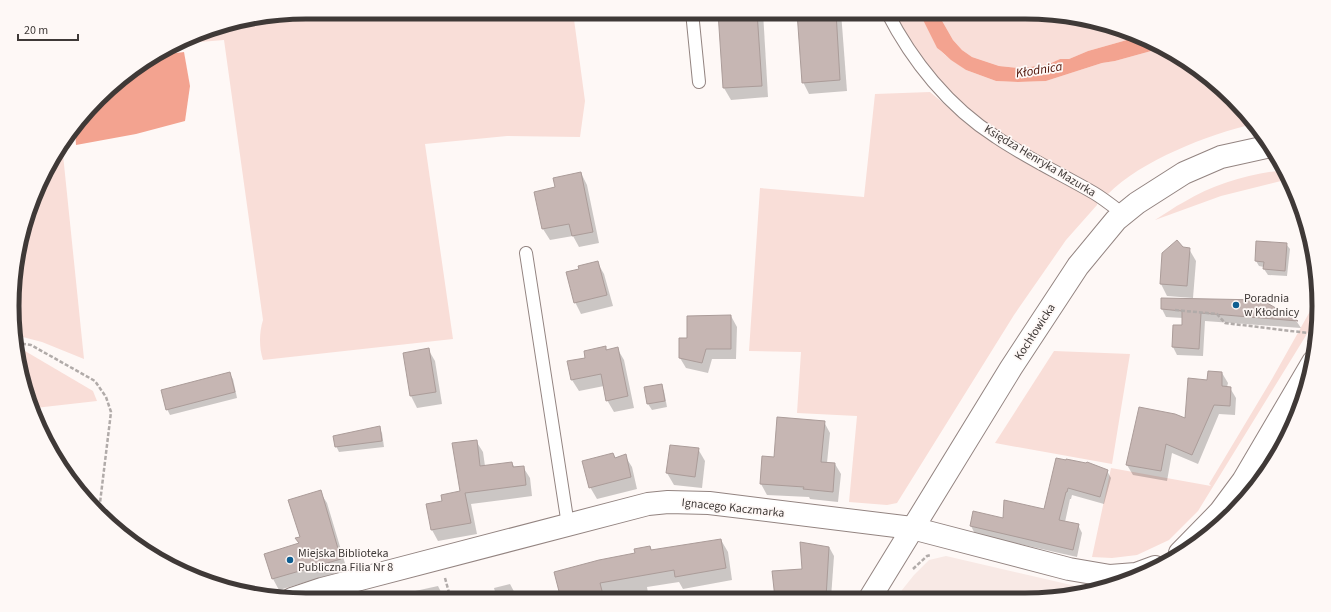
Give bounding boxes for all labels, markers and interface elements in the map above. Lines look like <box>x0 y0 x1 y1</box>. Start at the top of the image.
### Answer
scale bar <box>18 16 78 42</box>
text: 20 m <box>24 22 48 39</box>
water label: Kłodnica <box>1014 57 1064 83</box>
street label: Księdza Henryka Mazurka <box>981 121 1099 201</box>
place label: Poradnia w Kłodnicy <box>1244 290 1300 321</box>
street label: Kochłowicka <box>1010 300 1060 364</box>
marker: Poradnia w Kłodnicy <box>1231 300 1241 310</box>
street label: Ignacego Kaczmarka <box>681 494 785 522</box>
place label: Miejska Biblioteka Publiczna Filia Nr 8 <box>298 545 393 576</box>
marker: Miejska Biblioteka Publiczna Filia Nr 8 <box>285 555 295 565</box>

